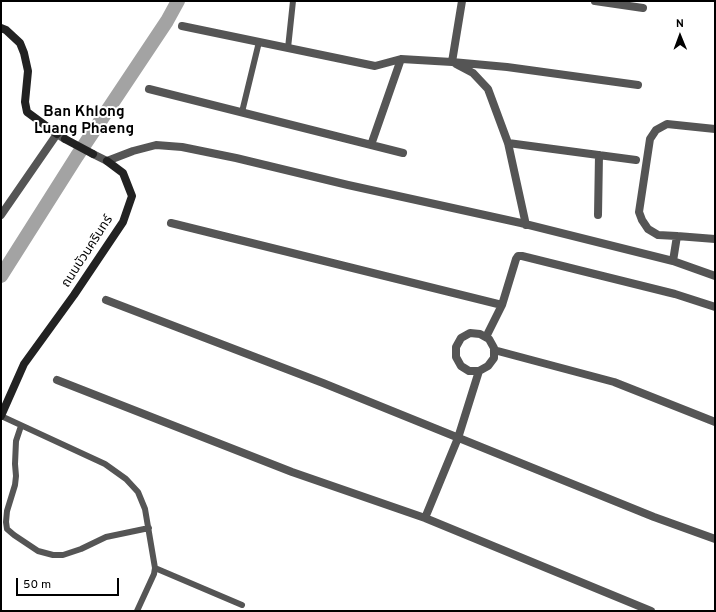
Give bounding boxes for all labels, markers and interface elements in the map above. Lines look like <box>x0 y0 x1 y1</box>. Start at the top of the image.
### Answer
north arrow <box>660 16 700 56</box>
text: N <box>676 17 684 31</box>
district label: Ban Khlong Luang Phaeng <box>34 104 134 139</box>
street label: ถนนบัวนครินทร์ <box>59 213 117 291</box>
scale bar <box>18 570 121 596</box>
text: 50 m <box>23 577 51 593</box>

